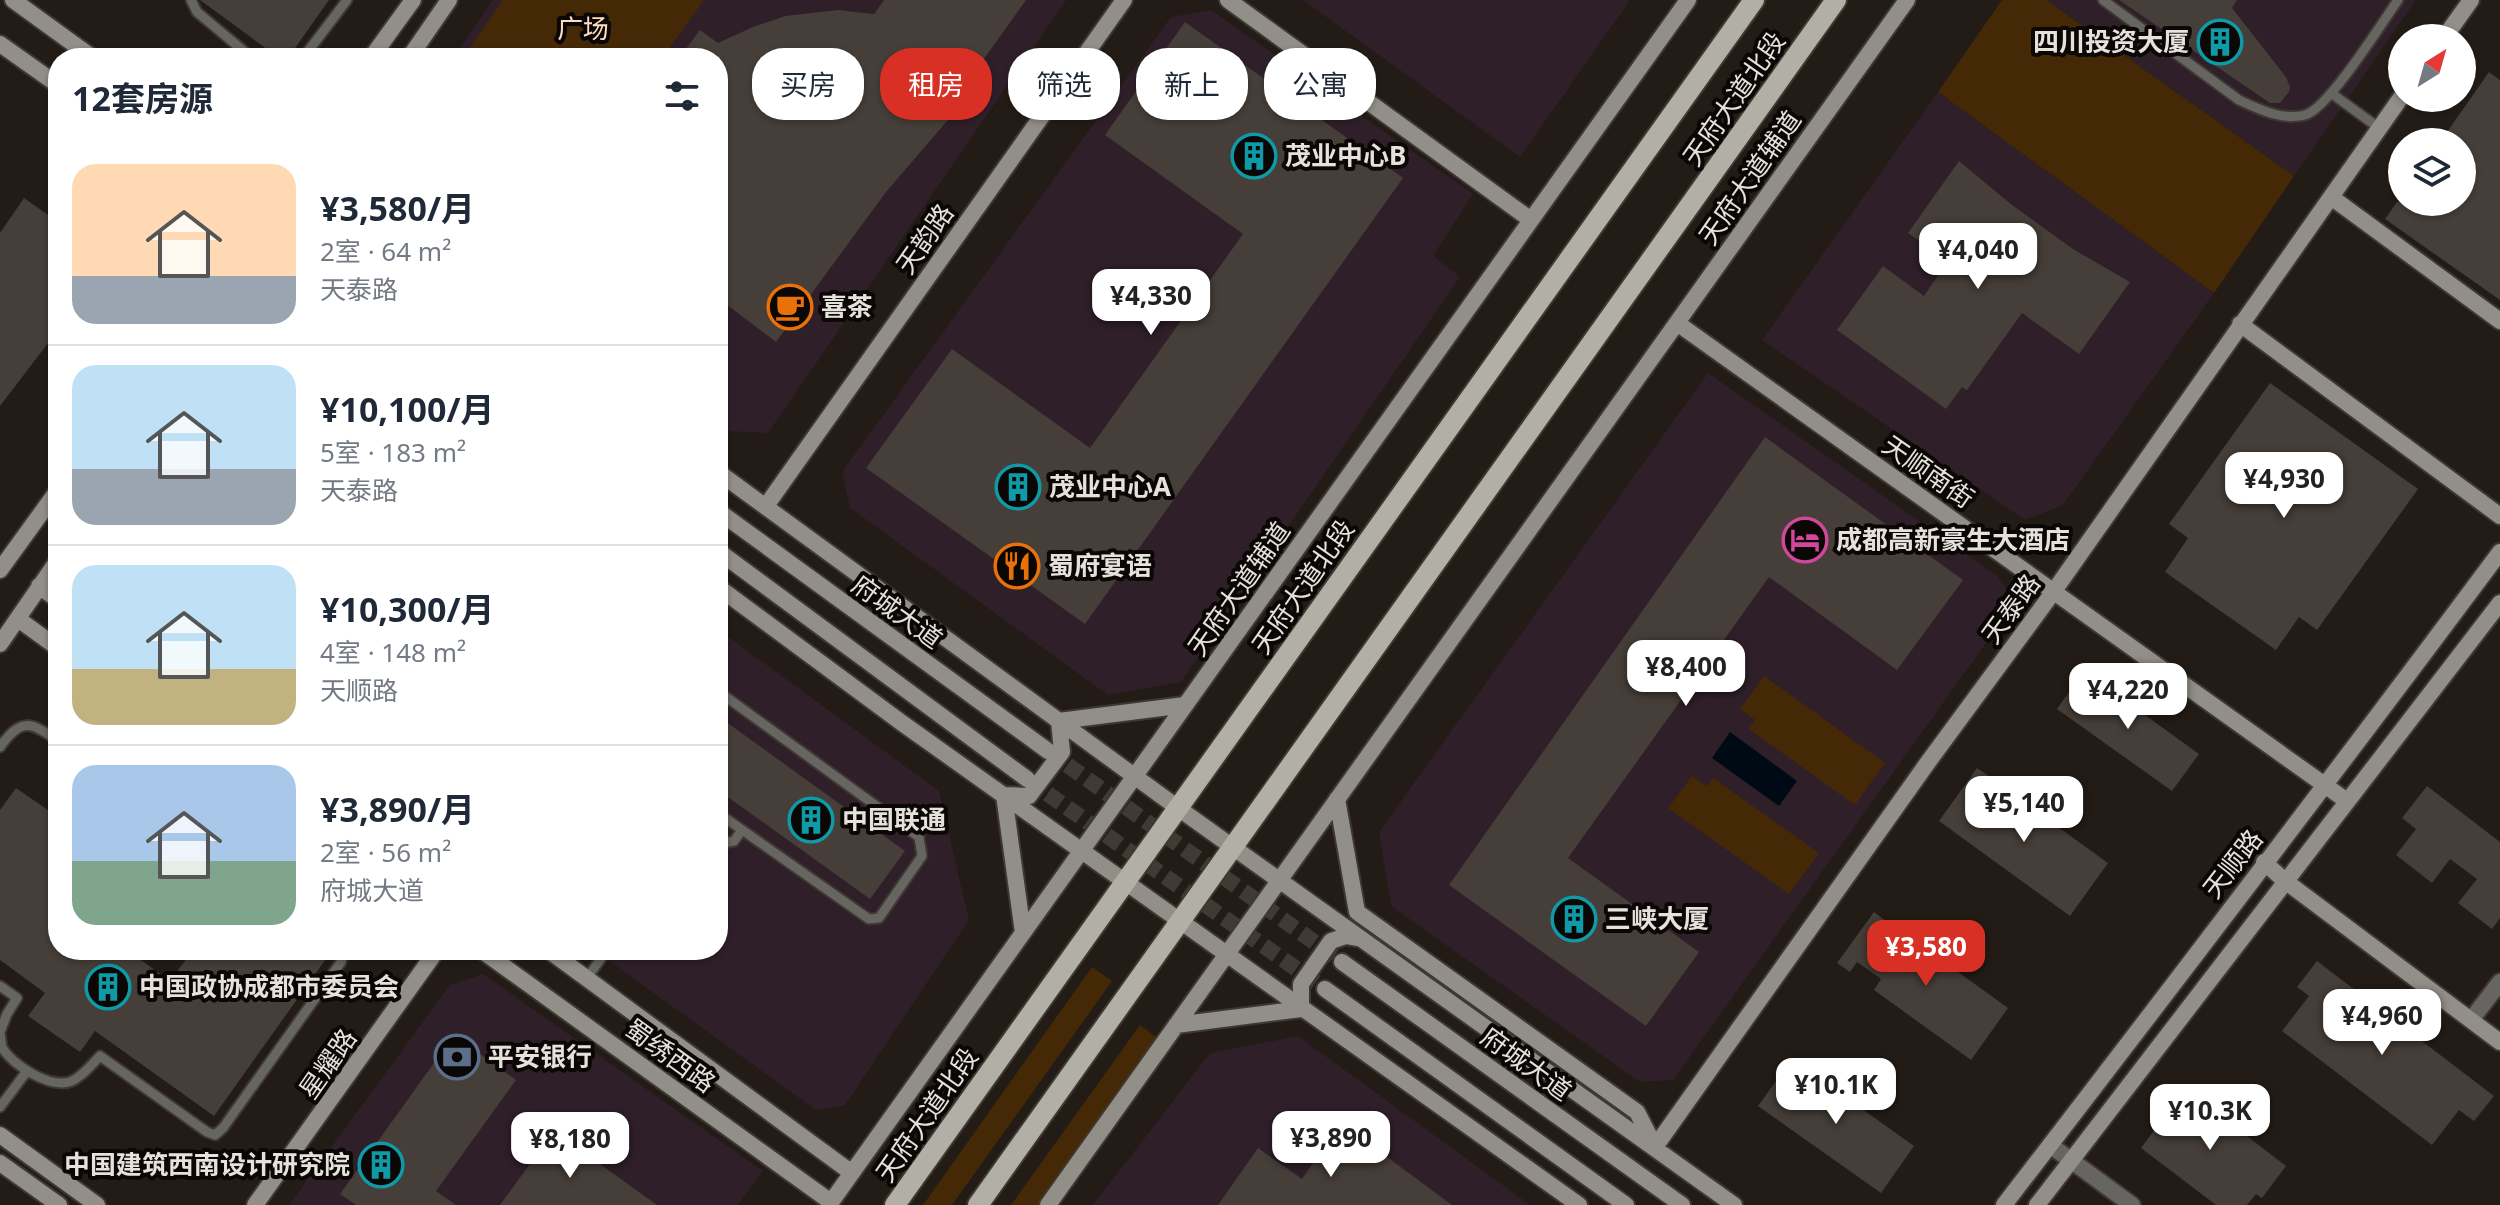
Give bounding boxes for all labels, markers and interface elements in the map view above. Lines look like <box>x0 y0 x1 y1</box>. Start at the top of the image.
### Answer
park label: 广场 <box>557 10 609 46</box>
building icon: 四川投资大厦 <box>2196 18 2244 66</box>
place label: 四川投资大厦 <box>2033 23 2189 59</box>
street label: 天府大道北段 <box>1674 24 1793 173</box>
north arrow <box>2388 24 2476 112</box>
map controls <box>2388 24 2476 216</box>
chip: 买房 <box>752 48 864 120</box>
chip: 租房 <box>880 48 992 120</box>
chip: 筛选 <box>1008 48 1120 120</box>
chip: 新上 <box>1136 48 1248 120</box>
chip: 公寓 <box>1264 48 1376 120</box>
icon: filters <box>660 74 704 118</box>
text: 12套房源 <box>72 75 213 121</box>
street label: 天府大道辅道 <box>1690 103 1809 252</box>
button: layers <box>2388 128 2476 216</box>
building icon: 茂业中心B <box>1230 132 1278 180</box>
place label: 茂业中心B <box>1285 137 1406 173</box>
text: ¥3,580/月 <box>320 185 475 231</box>
icon: home <box>136 196 232 292</box>
street label: 天韵路 <box>887 196 961 281</box>
pin: ¥4,040 <box>1913 223 2043 291</box>
text: ¥4,040 <box>1937 231 2019 267</box>
text: 2室 · 64 m² <box>320 233 451 269</box>
pin: ¥4,330 <box>1086 269 1216 337</box>
text: 天泰路 <box>320 271 398 307</box>
text: ¥4,330 <box>1110 277 1192 313</box>
cafe icon: 喜茶 <box>766 283 814 331</box>
place label: 喜茶 <box>821 288 873 324</box>
text: ¥10,100/月 <box>320 386 495 432</box>
icon: home <box>136 397 232 493</box>
street label: 天顺南街 <box>1876 427 1982 516</box>
text: 5室 · 183 m² <box>320 434 466 470</box>
pin: ¥4,930 <box>2219 452 2349 520</box>
text: ¥4,930 <box>2243 460 2325 496</box>
building icon: 茂业中心A <box>994 463 1042 511</box>
place label: 茂业中心A <box>1049 468 1171 504</box>
text: 天泰路 <box>320 472 398 508</box>
street label: 天府大道北段 <box>1243 512 1362 661</box>
street label: 天府大道辅道 <box>1179 514 1298 663</box>
hotel icon: 成都高新豪生大酒店 <box>1781 516 1829 564</box>
place label: 成都高新豪生大酒店 <box>1836 521 2070 557</box>
restaurant icon: 蜀府宴语 <box>993 542 1041 590</box>
place label: 蜀府宴语 <box>1048 547 1152 583</box>
street label: 府城大道 <box>845 566 950 656</box>
street label: 天泰路 <box>1973 566 2048 651</box>
text: ¥10,300/月 <box>320 586 495 632</box>
icon: home <box>136 597 232 693</box>
text: 4室 · 148 m² <box>320 634 466 670</box>
pin: ¥8,400 <box>1621 640 1751 708</box>
text: ¥8,400 <box>1645 648 1727 684</box>
pin: ¥4,220 <box>2063 663 2193 731</box>
text: ¥4,220 <box>2087 671 2169 707</box>
text: 天顺路 <box>320 672 398 708</box>
pin: ¥5,140 <box>1959 776 2089 844</box>
text: ¥5,140 <box>1983 784 2065 820</box>
text: ¥3,890/月 <box>320 786 475 832</box>
building icon: 中国联通 <box>787 796 835 844</box>
icon: home <box>136 797 232 893</box>
place label: 中国联通 <box>842 801 946 837</box>
street label: 天顺路 <box>2194 822 2270 905</box>
text: 2室 · 56 m² <box>320 834 451 870</box>
text: 府城大道 <box>320 872 424 908</box>
building icon: 三峡大厦 <box>1550 895 1598 943</box>
place label: 三峡大厦 <box>1605 900 1709 936</box>
pin: ¥3,580 <box>1861 920 1991 988</box>
text: ¥3,580 <box>1885 928 1967 964</box>
building icon: 中国政协成都市委员会 <box>84 963 132 1011</box>
place label: 中国政协成都市委员会 <box>139 968 399 1004</box>
pin: ¥4,960 <box>2317 989 2447 1057</box>
text: ¥4,960 <box>2341 997 2423 1033</box>
street label: 蜀绣西路 <box>618 1010 723 1100</box>
street label: 府城大道 <box>1474 1018 1579 1108</box>
street label: 星耀路 <box>290 1021 364 1106</box>
bank icon: 平安银行 <box>433 1033 481 1081</box>
place label: 平安银行 <box>488 1038 592 1074</box>
street label: 天府大道北段 <box>867 1040 986 1189</box>
pin: ¥10.1K <box>1771 1058 1901 1126</box>
text: ¥10.1K <box>1794 1066 1878 1102</box>
pin: ¥10.3K <box>2145 1084 2275 1152</box>
text: ¥10.3K <box>2168 1092 2252 1128</box>
pin: ¥3,890 <box>1266 1111 1396 1179</box>
pin: ¥8,180 <box>505 1112 635 1180</box>
text: ¥3,890 <box>1290 1119 1372 1155</box>
text: ¥8,180 <box>529 1120 611 1156</box>
building icon: 中国建筑西南设计研究院 <box>357 1141 405 1189</box>
place label: 中国建筑西南设计研究院 <box>64 1146 350 1182</box>

